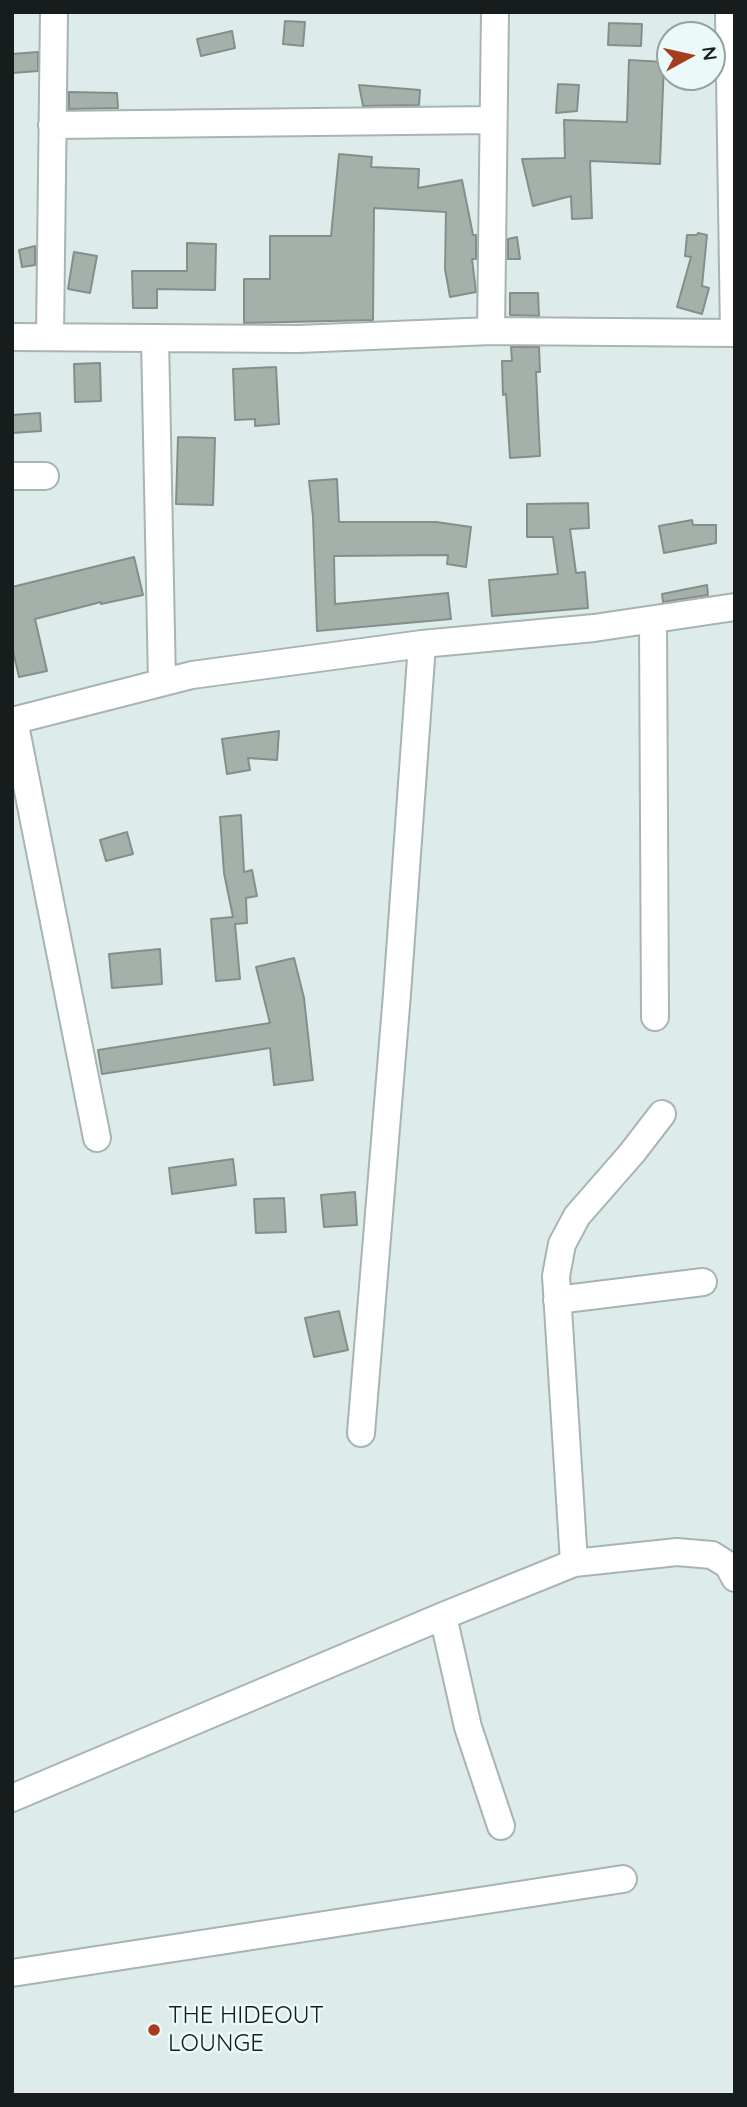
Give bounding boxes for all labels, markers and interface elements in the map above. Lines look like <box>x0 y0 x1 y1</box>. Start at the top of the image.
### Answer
north arrow <box>656 21 726 91</box>
text: N <box>697 45 723 62</box>
place label: THE HIDEOUT LOUNGE <box>168 2002 324 2058</box>
marker: THE HIDEOUT LOUNGE <box>146 2022 162 2038</box>

